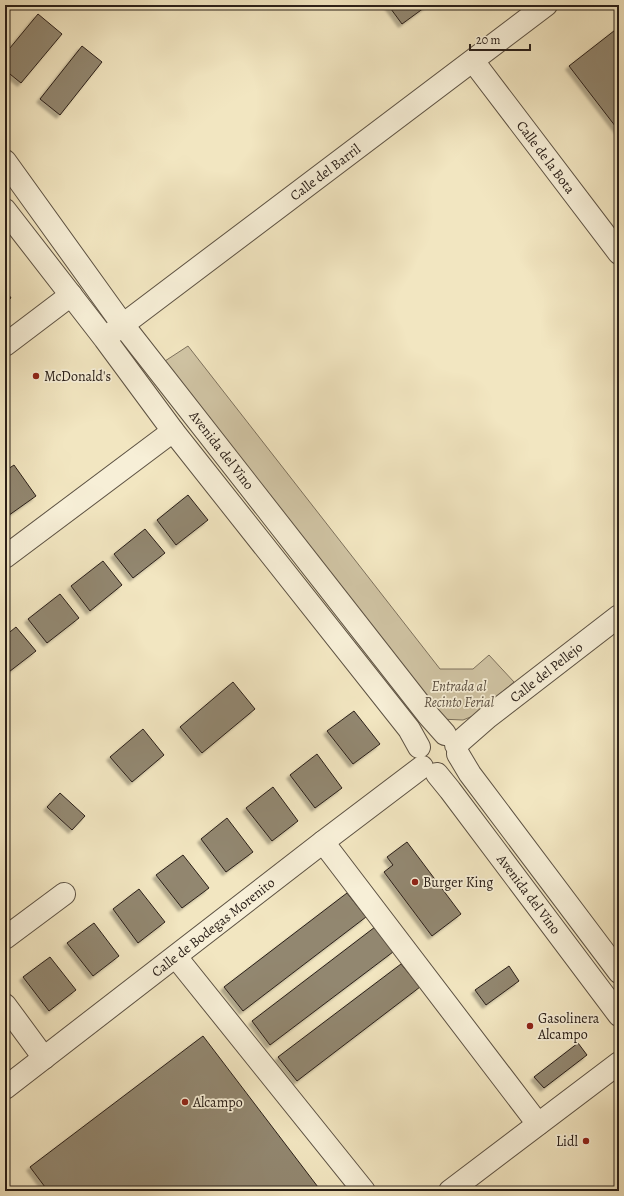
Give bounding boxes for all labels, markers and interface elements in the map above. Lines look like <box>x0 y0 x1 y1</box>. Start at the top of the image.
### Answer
scale bar <box>470 26 530 52</box>
text: 20 m <box>476 32 500 48</box>
street label: Calle de la Bota <box>512 117 580 198</box>
street label: Calle del Barril <box>286 139 365 205</box>
place label: McDonald's <box>44 367 111 386</box>
marker: McDonald's <box>31 371 41 381</box>
street label: Avenida del Vino <box>184 406 258 494</box>
street label: Calle del Pellejo <box>506 638 587 707</box>
park label: Entrada al Recinto Ferial <box>424 677 494 712</box>
street label: Avenida del Vino <box>492 850 565 938</box>
street label: Calle de Bodegas Morenito <box>148 873 279 982</box>
place label: Burger King <box>423 873 493 892</box>
marker: Burger King <box>410 877 420 887</box>
place label: Gasolinera Alcampo <box>537 1009 600 1044</box>
marker: Gasolinera Alcampo <box>525 1021 535 1031</box>
place label: Alcampo <box>192 1093 243 1112</box>
marker: Alcampo <box>180 1097 190 1107</box>
place label: Lidl <box>556 1132 579 1151</box>
marker: Lidl <box>581 1136 591 1146</box>

